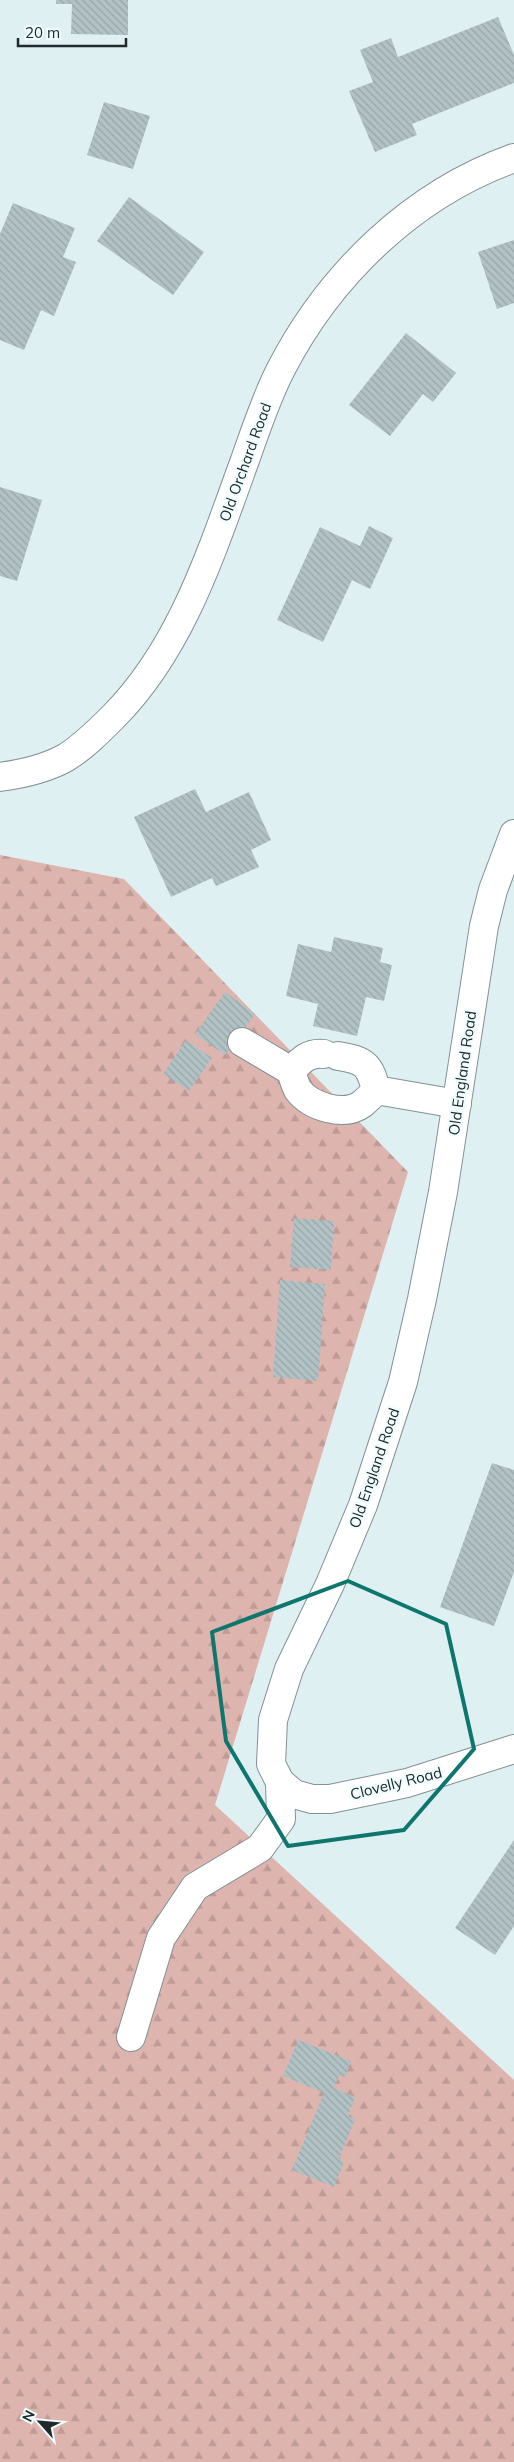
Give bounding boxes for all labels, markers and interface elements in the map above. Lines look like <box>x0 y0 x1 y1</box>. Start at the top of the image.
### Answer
scale bar <box>18 15 125 47</box>
text: 20 m <box>25 23 60 42</box>
street label: Old Orchard Road <box>215 400 275 524</box>
street label: Old England Road <box>444 1009 480 1137</box>
street label: Old England Road <box>345 1405 403 1531</box>
street label: Clovelly Road <box>348 1762 444 1804</box>
north arrow <box>15 2397 65 2447</box>
text: N <box>18 2407 39 2425</box>

